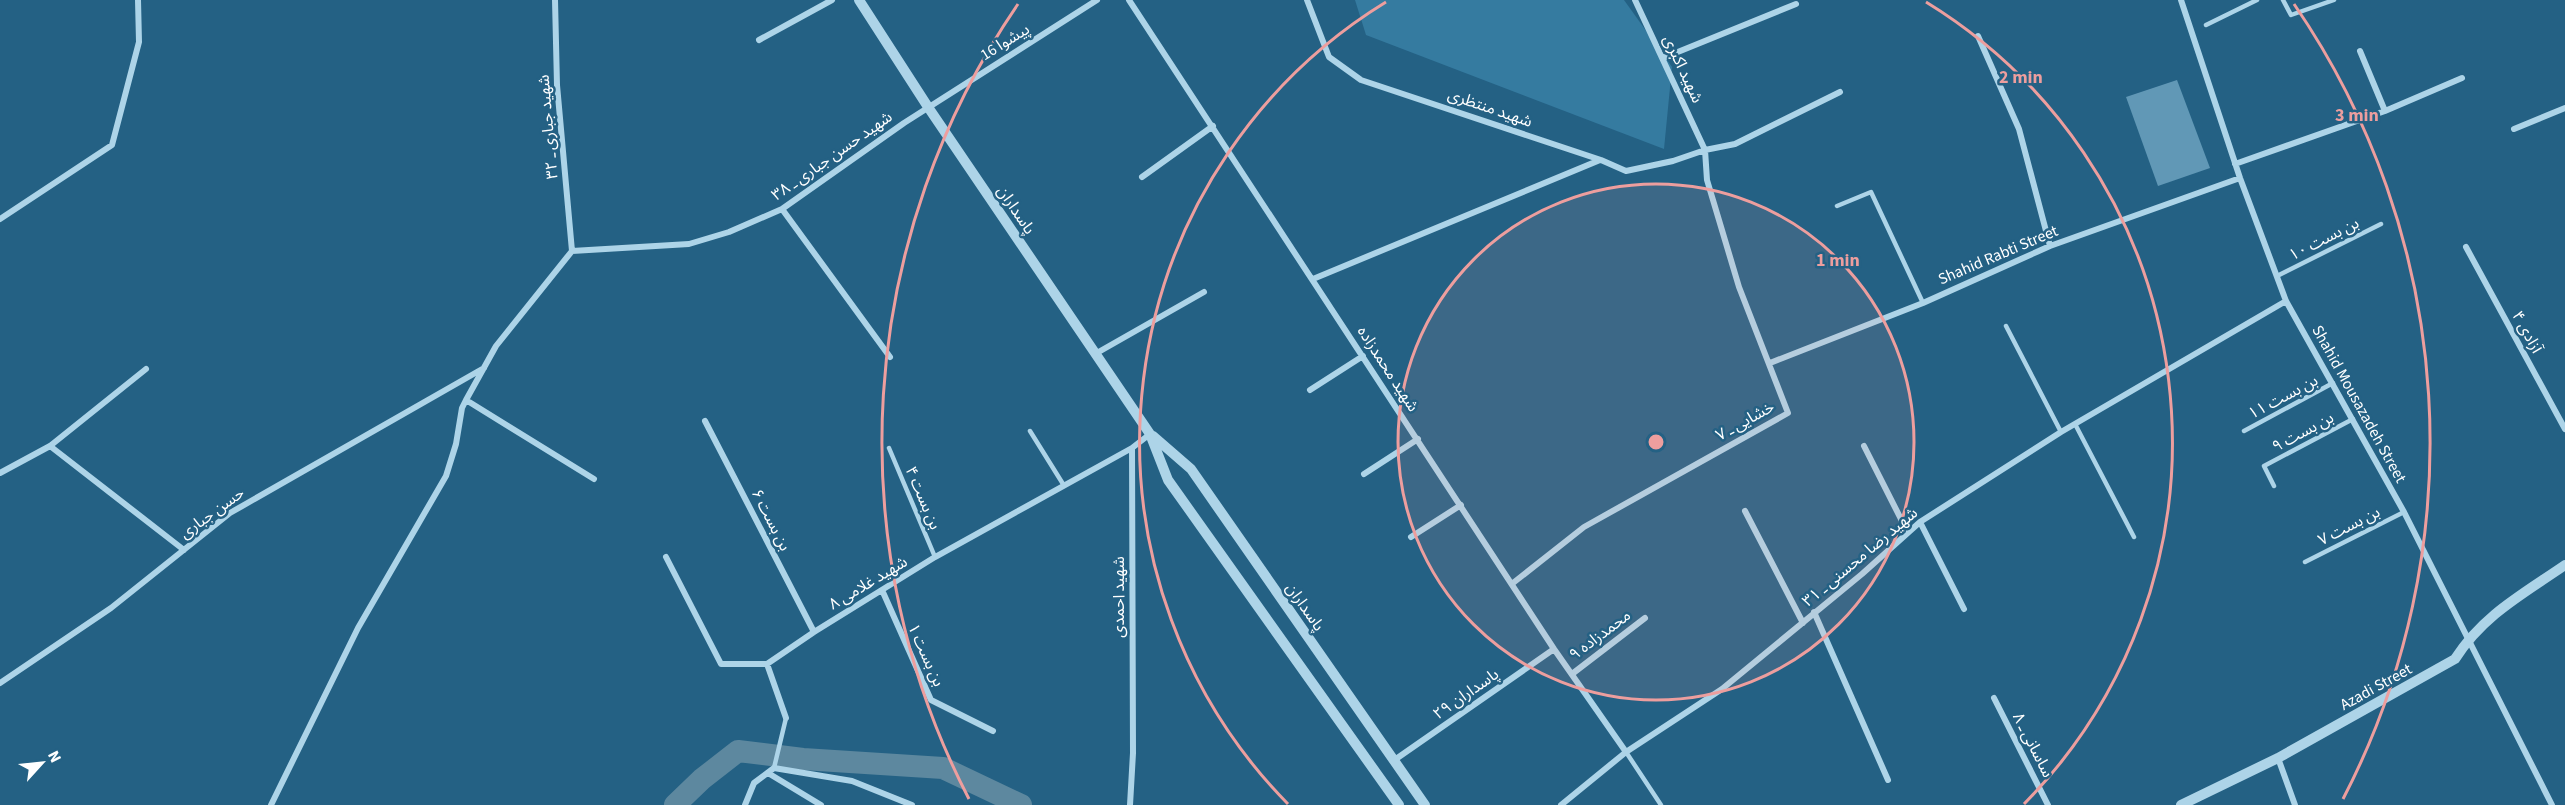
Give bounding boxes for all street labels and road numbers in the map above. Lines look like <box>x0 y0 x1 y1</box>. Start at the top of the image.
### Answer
street label: پیشوا 16 <box>976 18 1034 66</box>
street label: شهید اکبری <box>1658 31 1708 107</box>
street label: شهید جباری ـ ۳۲ <box>532 74 564 180</box>
street label: شهید منتظری <box>1445 83 1535 133</box>
street label: شهید حسن جباری ـ ۳۸ <box>767 106 897 206</box>
street label: پاسداران <box>992 181 1040 239</box>
street label: بن بست ۱۰ <box>2285 212 2363 266</box>
street label: Shahid Rabti Street <box>1935 220 2062 290</box>
street label: آزادی ۴ <box>2506 307 2548 358</box>
street label: Shahid Mousazadeh Street <box>2306 321 2412 487</box>
street label: شهید محمدزاده <box>1352 322 1424 416</box>
street label: بن بست ۱۱ <box>2244 369 2322 425</box>
street label: خشایی ـ ۷ <box>1712 396 1778 446</box>
street label: بن بست ۹ <box>2268 407 2338 457</box>
street label: بن بست ۴ <box>900 463 946 533</box>
street label: حسن جباری <box>175 482 249 544</box>
street label: بن بست ۶ <box>746 485 796 555</box>
street label: بن بست ۷ <box>2314 501 2384 551</box>
street label: شهید رضا محسنی ـ ۳۱ <box>1798 502 1922 612</box>
street label: ۸ شهید غلامی <box>824 551 912 615</box>
street label: شهید احمدی <box>1108 556 1130 638</box>
street label: پاسداران <box>1280 578 1330 636</box>
street label: محمدزاده ۹ <box>1565 605 1635 665</box>
street label: بن بست ۱ <box>902 620 950 690</box>
street label: Azadi Street <box>2336 658 2417 716</box>
street label: پاسداران ۲۹ <box>1429 663 1503 725</box>
street label: ساسانی ـ ۸ <box>2007 709 2059 781</box>

